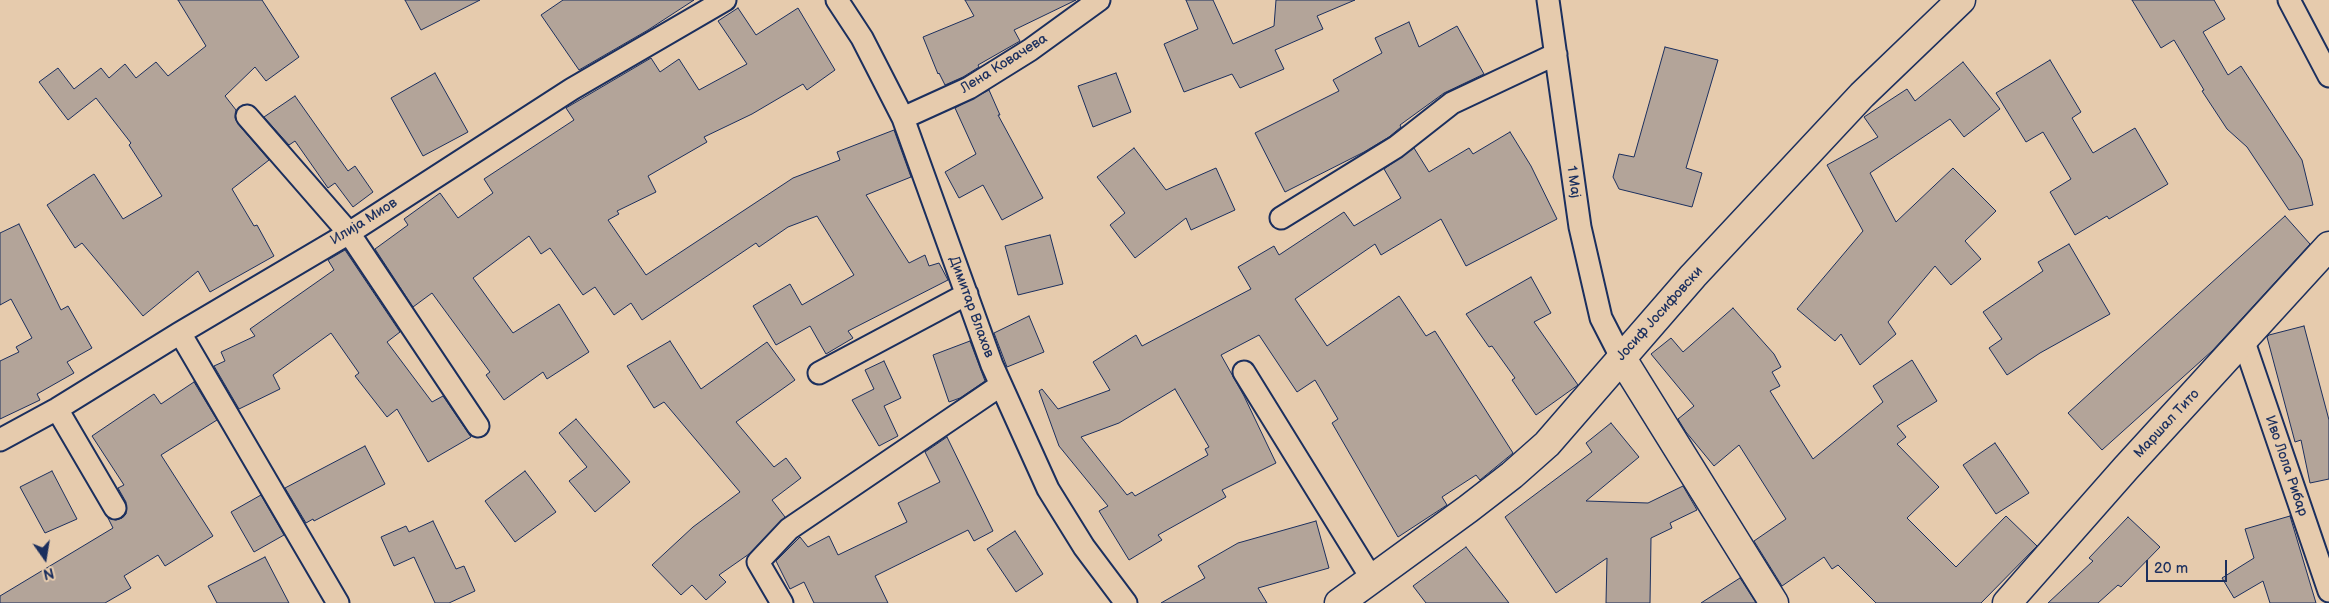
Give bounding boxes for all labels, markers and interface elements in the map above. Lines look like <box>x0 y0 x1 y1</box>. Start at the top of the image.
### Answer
street label: Лена Ковачева <box>957 31 1051 97</box>
street label: 1 Мај <box>1562 165 1584 199</box>
street label: Илија Миов <box>328 195 400 249</box>
street label: Димитар Влахов <box>945 254 997 360</box>
street label: Јосиф Јосифовски <box>1613 263 1707 365</box>
street label: Маршал Тито <box>2131 386 2203 462</box>
street label: Иво Лола Рибар <box>2261 413 2311 519</box>
north arrow <box>20 533 70 583</box>
scale bar <box>2149 550 2230 582</box>
text: 20 m <box>2154 559 2188 578</box>
text: N <box>41 564 56 583</box>

